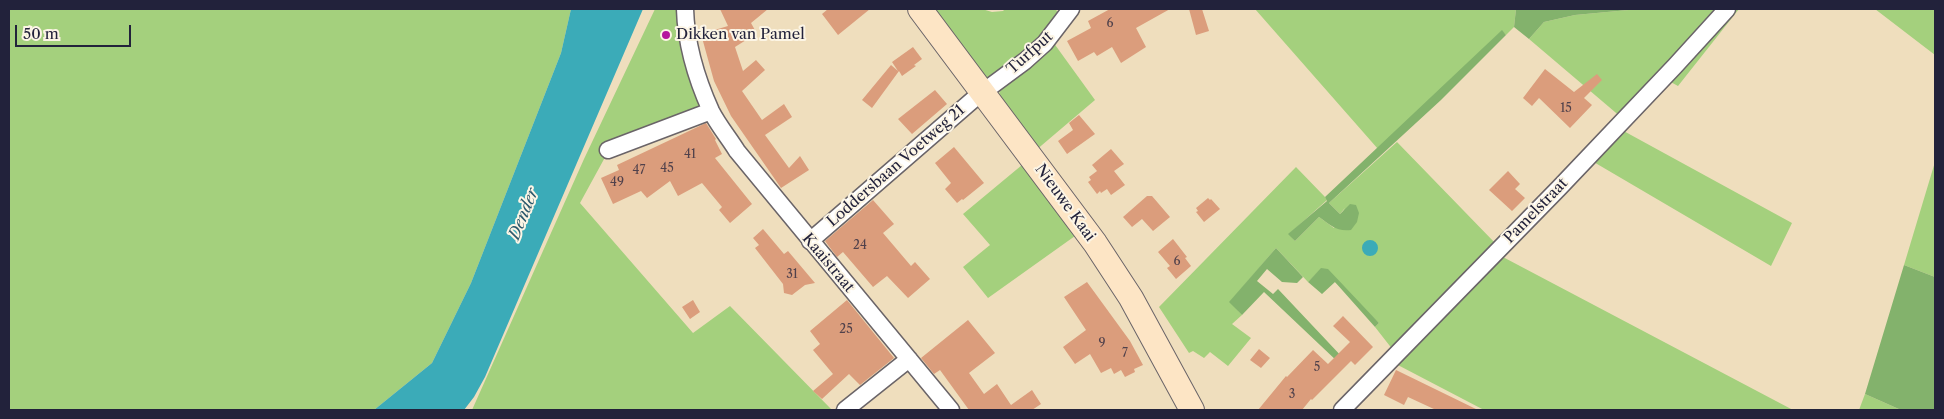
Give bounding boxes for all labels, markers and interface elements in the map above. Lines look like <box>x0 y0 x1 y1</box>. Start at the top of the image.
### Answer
scale bar <box>18 15 134 47</box>
house number: 6 <box>1106 17 1114 31</box>
text: 50 m <box>23 24 59 43</box>
place label: Dikken van Pamel <box>676 26 805 44</box>
street label: Turfput <box>1003 28 1057 78</box>
marker: Dikken van Pamel <box>660 29 672 41</box>
street label: Loddersbaan Voetweg 21 <box>823 101 969 231</box>
house number: 15 <box>1560 102 1572 116</box>
house number: 41 <box>684 148 696 162</box>
street label: Nieuwe Kaai <box>1031 161 1099 245</box>
house number: 45 <box>660 162 674 176</box>
house number: 47 <box>633 164 645 178</box>
street label: Pamelstraat <box>1501 175 1571 247</box>
house number: 49 <box>610 176 624 190</box>
water label: Dender <box>505 185 543 243</box>
street label: Kaaistraat <box>798 230 858 296</box>
house number: 24 <box>853 239 867 253</box>
house number: 6 <box>1173 255 1181 269</box>
house number: 31 <box>786 268 798 282</box>
house number: 25 <box>839 323 853 337</box>
house number: 9 <box>1098 337 1106 351</box>
house number: 7 <box>1122 347 1128 361</box>
house number: 5 <box>1314 361 1320 375</box>
house number: 3 <box>1289 388 1295 402</box>

